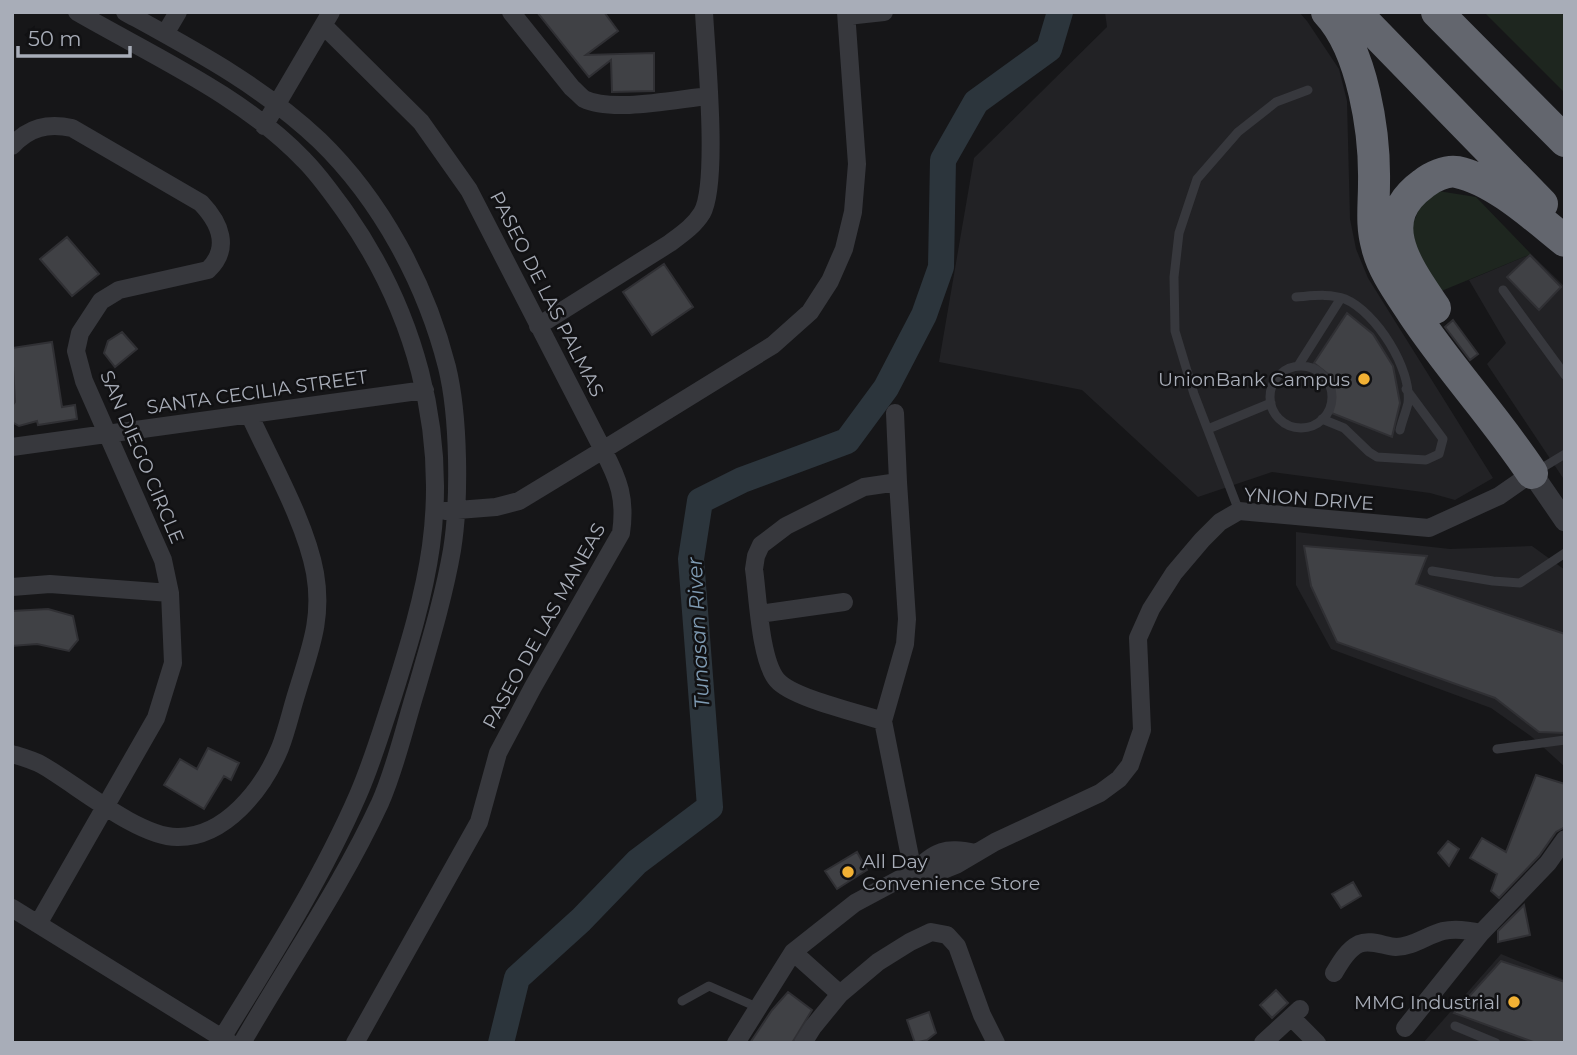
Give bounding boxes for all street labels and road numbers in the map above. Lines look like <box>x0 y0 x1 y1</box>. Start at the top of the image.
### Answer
street label: PASEO DE LAS PALMAS <box>485 187 609 401</box>
street label: SANTA CECILIA STREET <box>145 365 369 419</box>
street label: SAN DIEGO CIRCLE <box>95 367 189 547</box>
street label: YNION DRIVE <box>1243 483 1375 515</box>
street label: PASEO DE LAS MANEAS <box>478 519 610 733</box>

